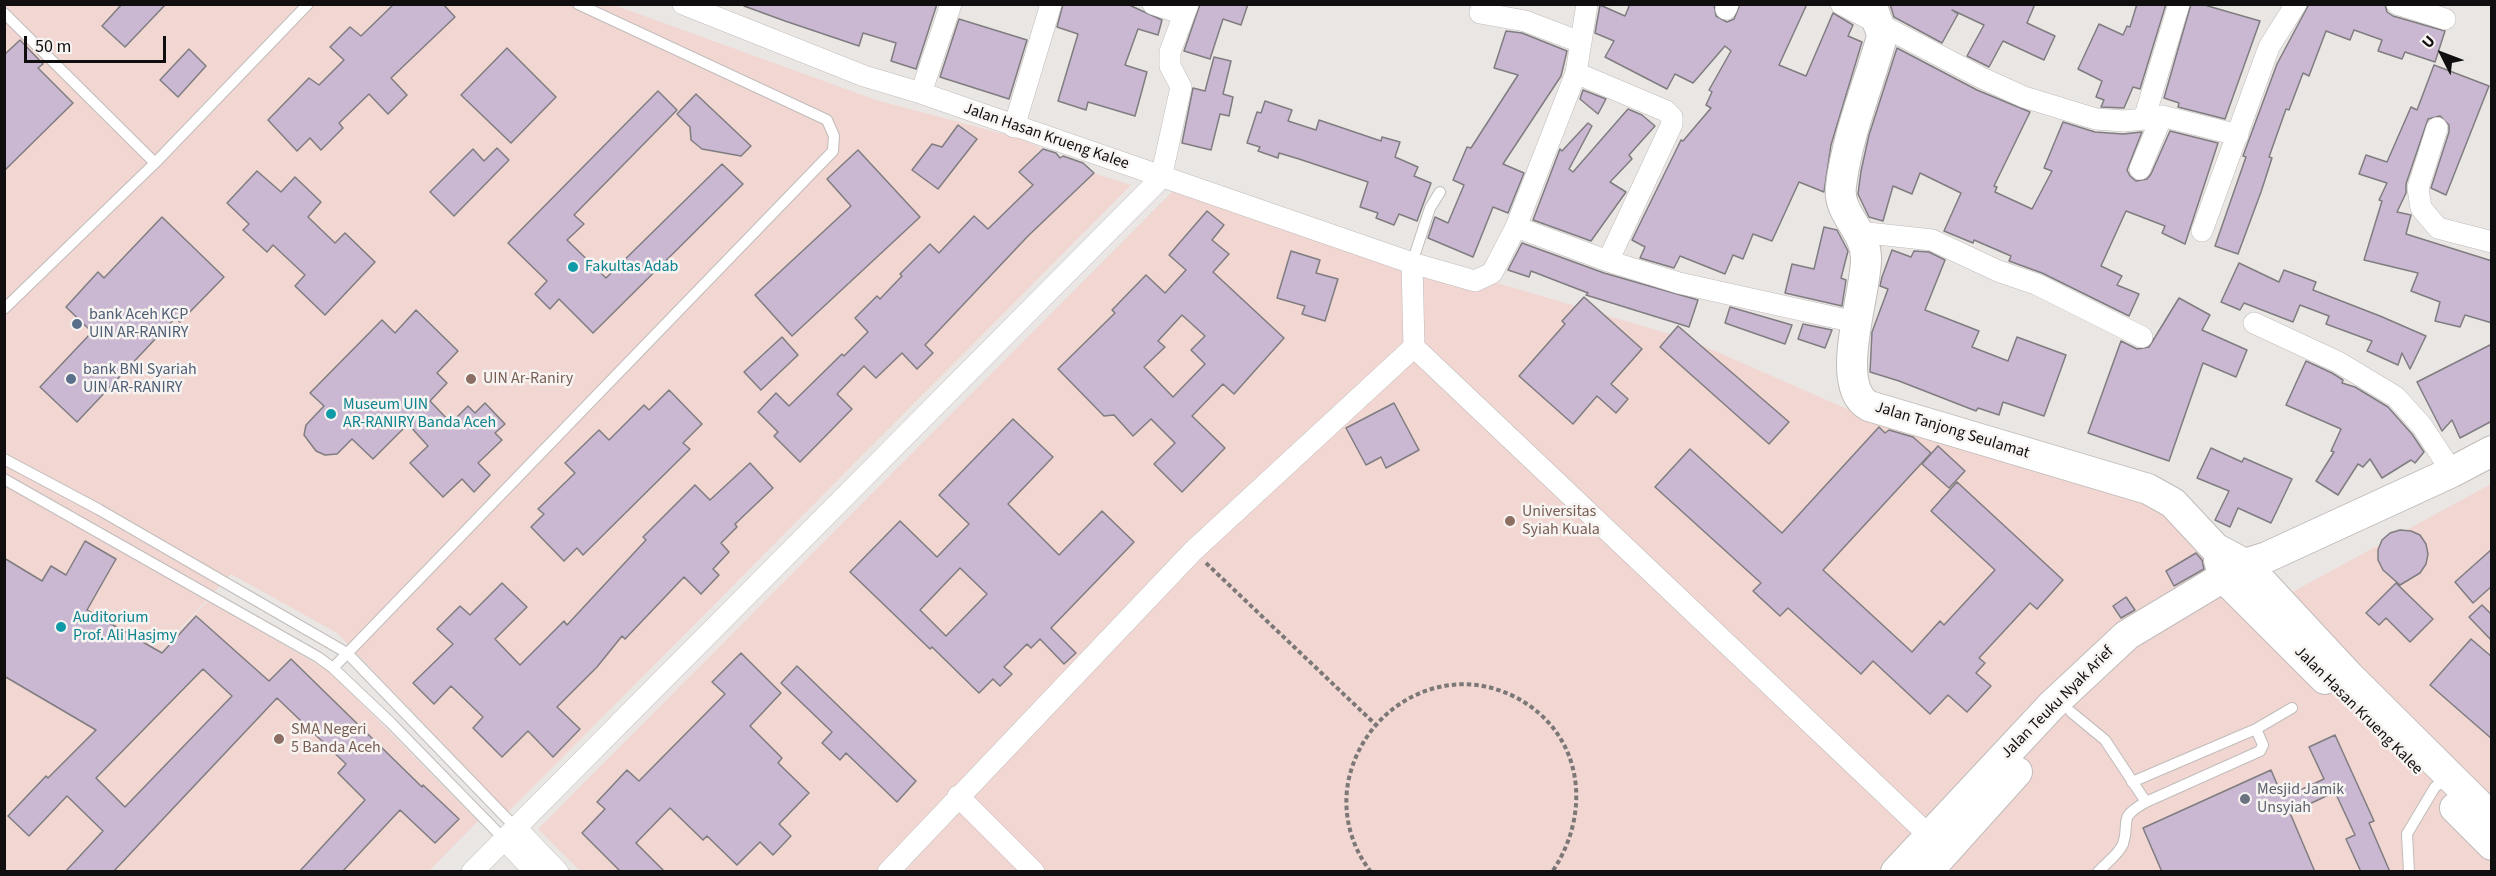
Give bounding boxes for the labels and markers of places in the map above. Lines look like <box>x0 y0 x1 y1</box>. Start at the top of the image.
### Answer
place label: Fakultas Adab <box>585 257 678 277</box>
marker: Fakultas Adab <box>566 260 580 274</box>
place label: bank Aceh KCP UIN AR-RANIRY <box>89 305 188 343</box>
marker: bank Aceh KCP UIN AR-RANIRY <box>70 317 84 331</box>
place label: bank BNI Syariah UIN AR-RANIRY <box>83 360 197 398</box>
place label: UIN Ar-Raniry <box>483 369 573 389</box>
marker: bank BNI Syariah UIN AR-RANIRY <box>64 372 78 386</box>
marker: UIN Ar-Raniry <box>464 372 478 386</box>
place label: Museum UIN AR-RANIRY Banda Aceh <box>343 395 496 433</box>
marker: Museum UIN AR-RANIRY Banda Aceh <box>324 407 338 421</box>
place label: Universitas Syiah Kuala <box>1522 502 1600 540</box>
marker: Universitas Syiah Kuala <box>1503 514 1517 528</box>
place label: Auditorium Prof. Ali Hasjmy <box>73 608 177 646</box>
marker: Auditorium Prof. Ali Hasjmy <box>54 620 68 634</box>
place label: SMA Negeri 5 Banda Aceh <box>291 720 381 758</box>
marker: SMA Negeri 5 Banda Aceh <box>272 732 286 746</box>
place label: Mesjid Jamik Unsyiah <box>2257 780 2344 818</box>
marker: Mesjid Jamik Unsyiah <box>2238 792 2252 806</box>

